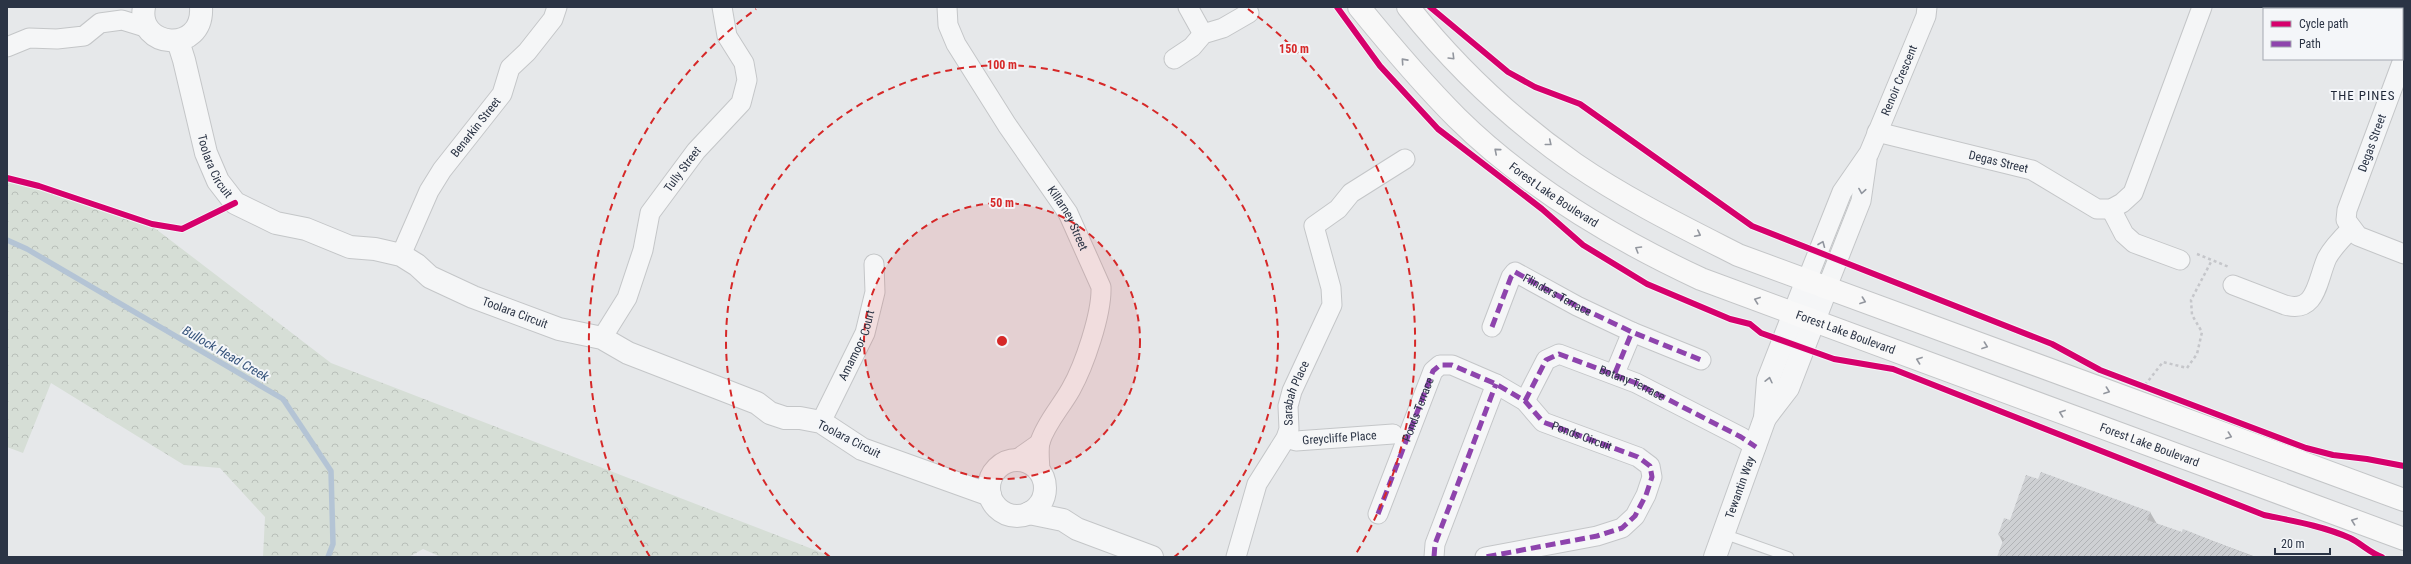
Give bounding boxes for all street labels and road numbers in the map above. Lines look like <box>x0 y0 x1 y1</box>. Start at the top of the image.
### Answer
street label: Renoir Crescent <box>1878 42 1920 118</box>
street label: Benarkin Street <box>448 94 504 160</box>
street label: Degas Street <box>2355 112 2389 174</box>
street label: Toolara Circuit <box>195 133 236 201</box>
street label: Tully Street <box>661 143 704 195</box>
street label: Degas Street <box>1967 148 2030 176</box>
street label: Forest Lake Boulevard <box>1506 160 1601 230</box>
street label: Killarney Street <box>1044 183 1091 253</box>
street label: Flinders Terrace <box>1521 271 1594 319</box>
street label: Toolara Circuit <box>480 294 550 331</box>
street label: Amamoor Court <box>836 308 877 383</box>
street label: Forest Lake Boulevard <box>1794 308 1897 357</box>
street label: Sarabah Place <box>1281 358 1312 426</box>
street label: Botany Terrace <box>1597 363 1668 404</box>
street label: Ponds Terrace <box>1400 375 1437 444</box>
street label: Toolara Circuit <box>815 417 883 461</box>
street label: Ponds Circuit <box>1550 419 1614 454</box>
street label: Forest Lake Boulevard <box>2098 420 2201 470</box>
street label: Greycliffe Place <box>1302 428 1377 448</box>
street label: Tewantin Way <box>1722 454 1758 520</box>

